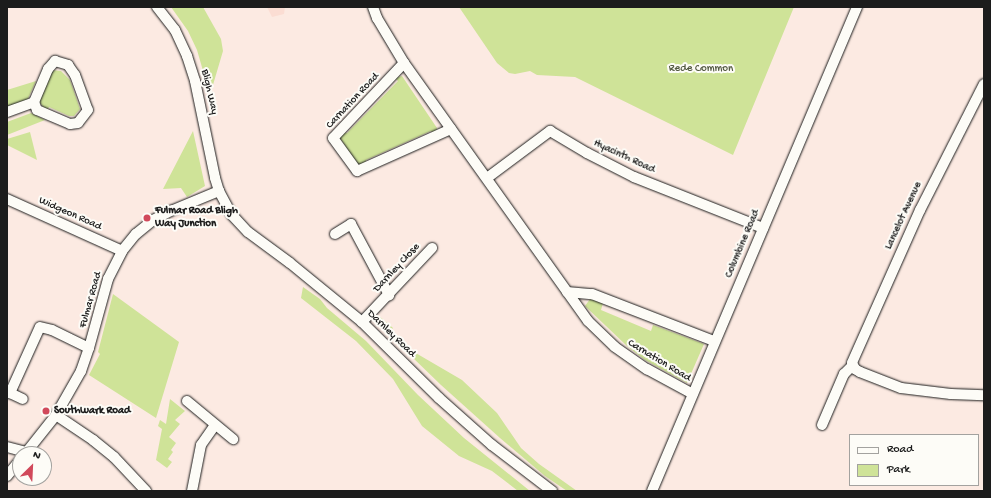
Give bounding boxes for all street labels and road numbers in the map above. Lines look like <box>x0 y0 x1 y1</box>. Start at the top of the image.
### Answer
street label: Bligh Way <box>197 68 221 116</box>
street label: Carnation Road <box>324 70 382 132</box>
street label: Hyacinth Road <box>591 137 657 177</box>
street label: Lancelot Avenue <box>883 180 925 252</box>
street label: Widgeon Road <box>36 194 104 234</box>
street label: Columbine Road <box>723 208 763 280</box>
street label: Darnley Close <box>371 241 423 295</box>
street label: Fulmar Road <box>77 270 105 330</box>
street label: Darnley Road <box>364 308 418 360</box>
street label: Carnation Road <box>625 337 693 385</box>

